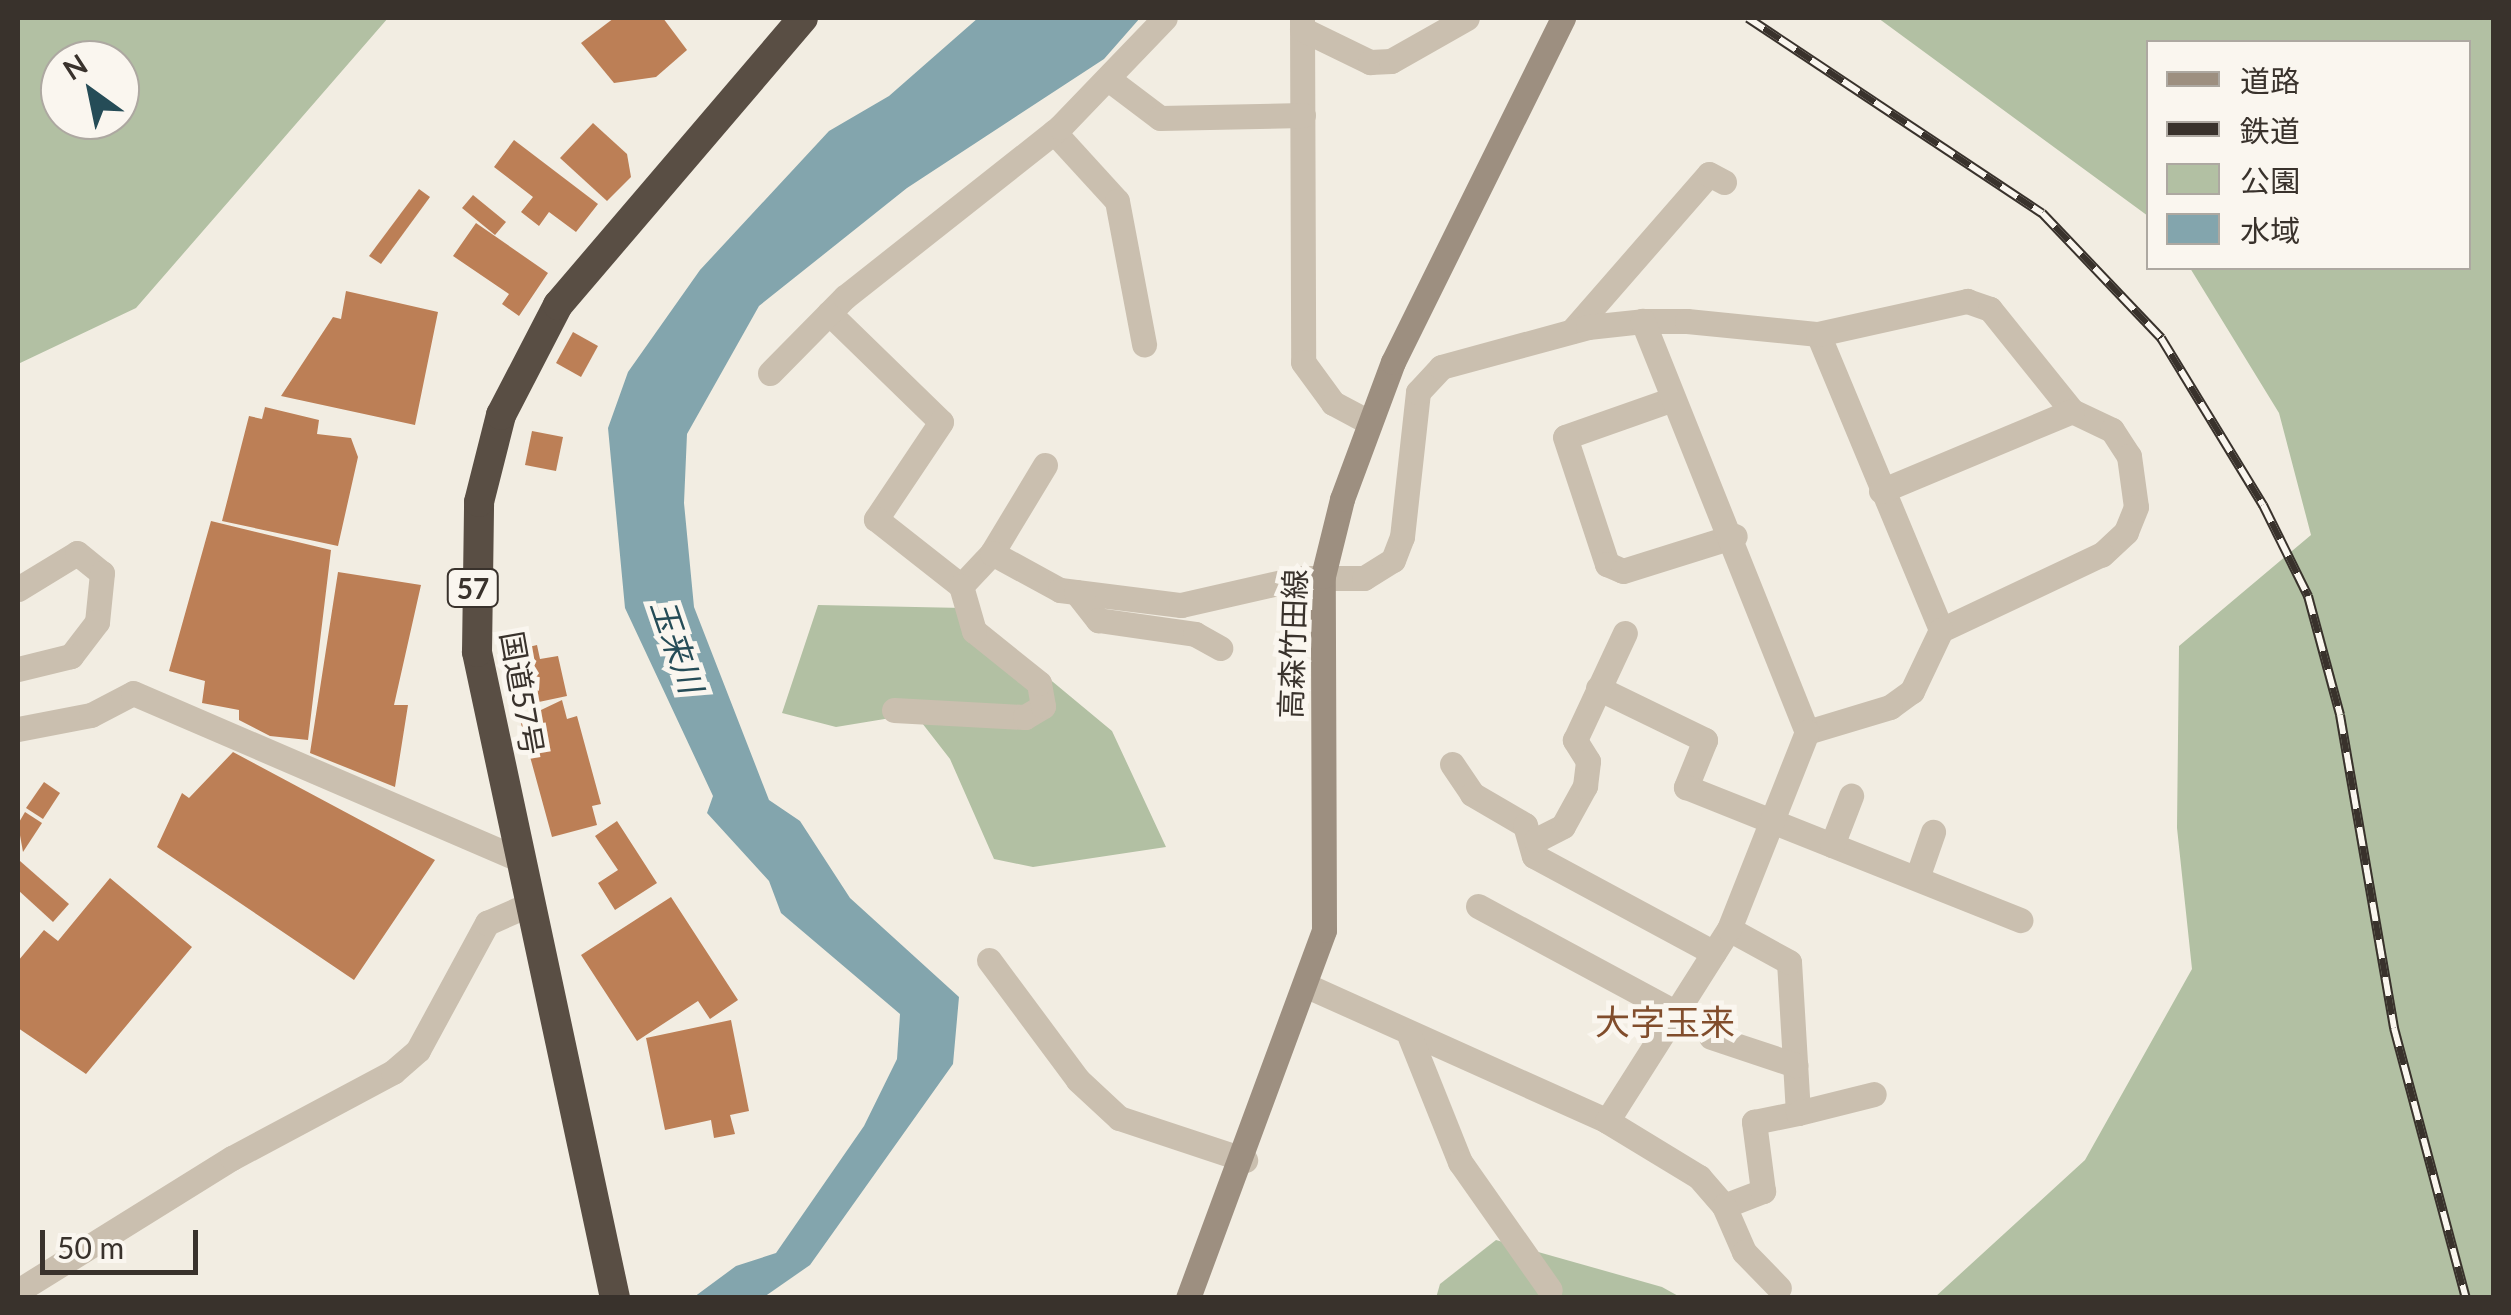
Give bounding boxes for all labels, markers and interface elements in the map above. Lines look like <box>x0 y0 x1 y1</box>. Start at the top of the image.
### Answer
north arrow <box>40 40 140 140</box>
legend <box>2146 40 2471 270</box>
text: N <box>56 46 93 87</box>
text: 道路 <box>2240 62 2300 98</box>
text: 鉄道 <box>2240 112 2300 148</box>
text: 公園 <box>2240 162 2300 198</box>
text: 水域 <box>2240 212 2300 248</box>
road number: 57 <box>446 565 500 611</box>
street label: 高森竹田線 <box>1271 568 1313 720</box>
water label: 玉来川 <box>643 594 711 698</box>
street label: 国道57号 <box>494 628 552 758</box>
district label: 大字玉来 <box>1595 1000 1735 1042</box>
scale bar <box>45 1210 202 1272</box>
text: 50 m <box>57 1229 124 1265</box>

